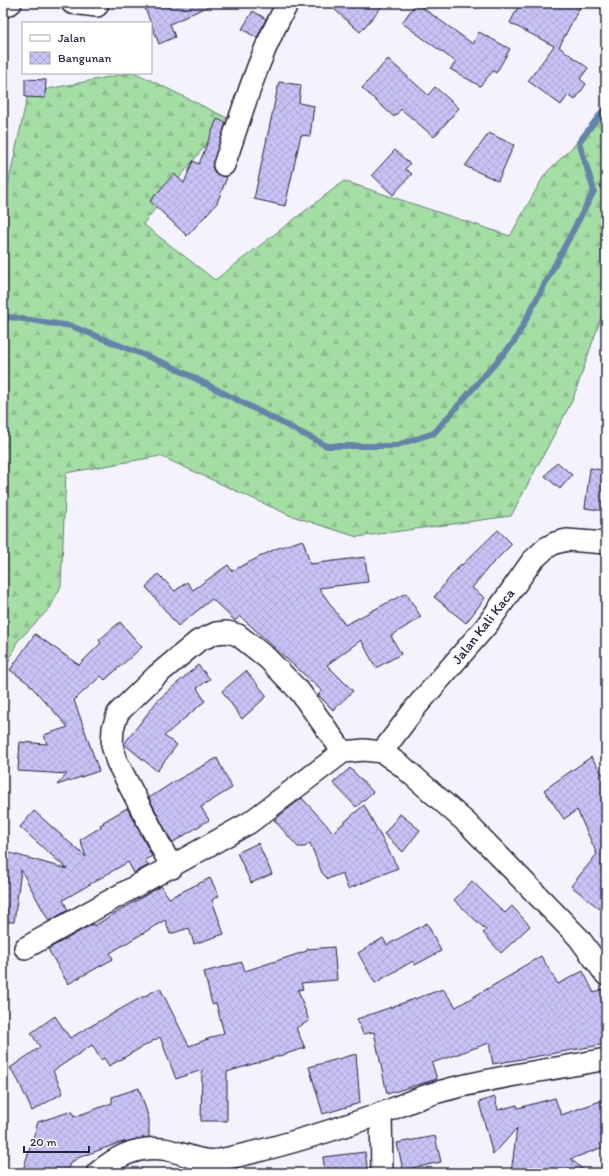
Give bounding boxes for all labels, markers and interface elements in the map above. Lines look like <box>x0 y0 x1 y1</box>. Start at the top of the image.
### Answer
legend <box>22 22 152 74</box>
text: Jalan <box>58 31 86 45</box>
text: Bangunan <box>58 51 111 65</box>
street label: Jalan Kali Kaca <box>448 584 519 668</box>
scale bar <box>24 1128 89 1154</box>
text: 20 m <box>30 1135 57 1149</box>

